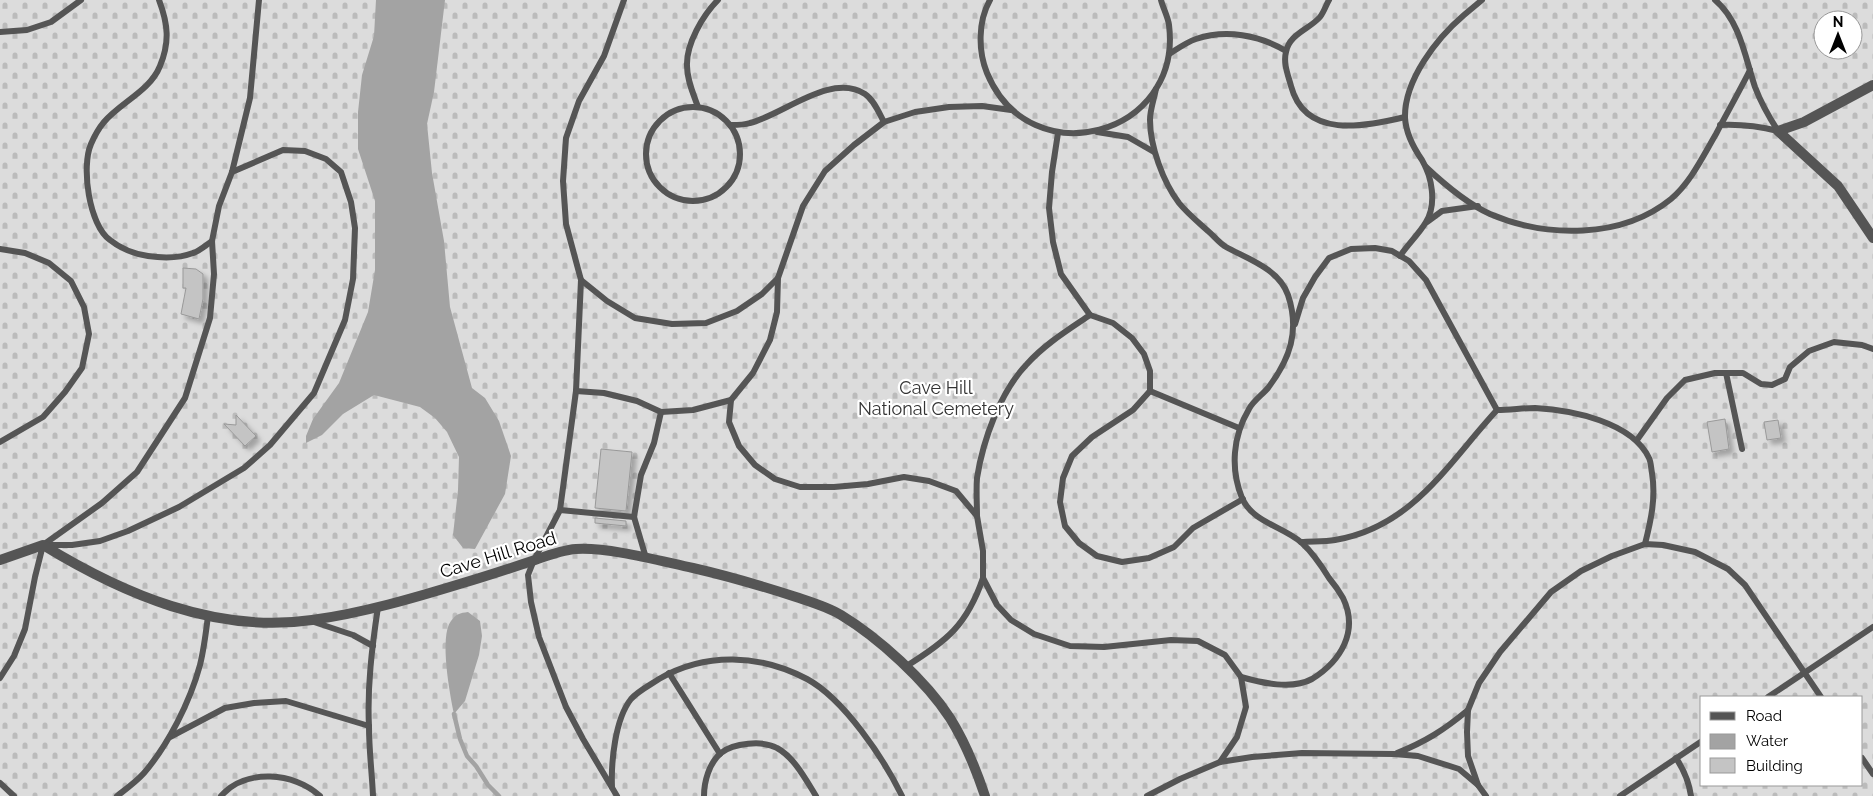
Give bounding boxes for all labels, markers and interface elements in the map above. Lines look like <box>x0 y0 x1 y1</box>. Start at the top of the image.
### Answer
north arrow <box>1813 10 1863 60</box>
text: N <box>1833 14 1843 30</box>
park label: Cave Hill National Cemetery <box>858 377 1014 419</box>
street label: Cave Hill Road <box>437 527 559 582</box>
legend <box>1700 696 1863 786</box>
text: Road <box>1746 707 1782 725</box>
text: Water <box>1746 732 1789 750</box>
text: Building <box>1746 757 1803 775</box>

